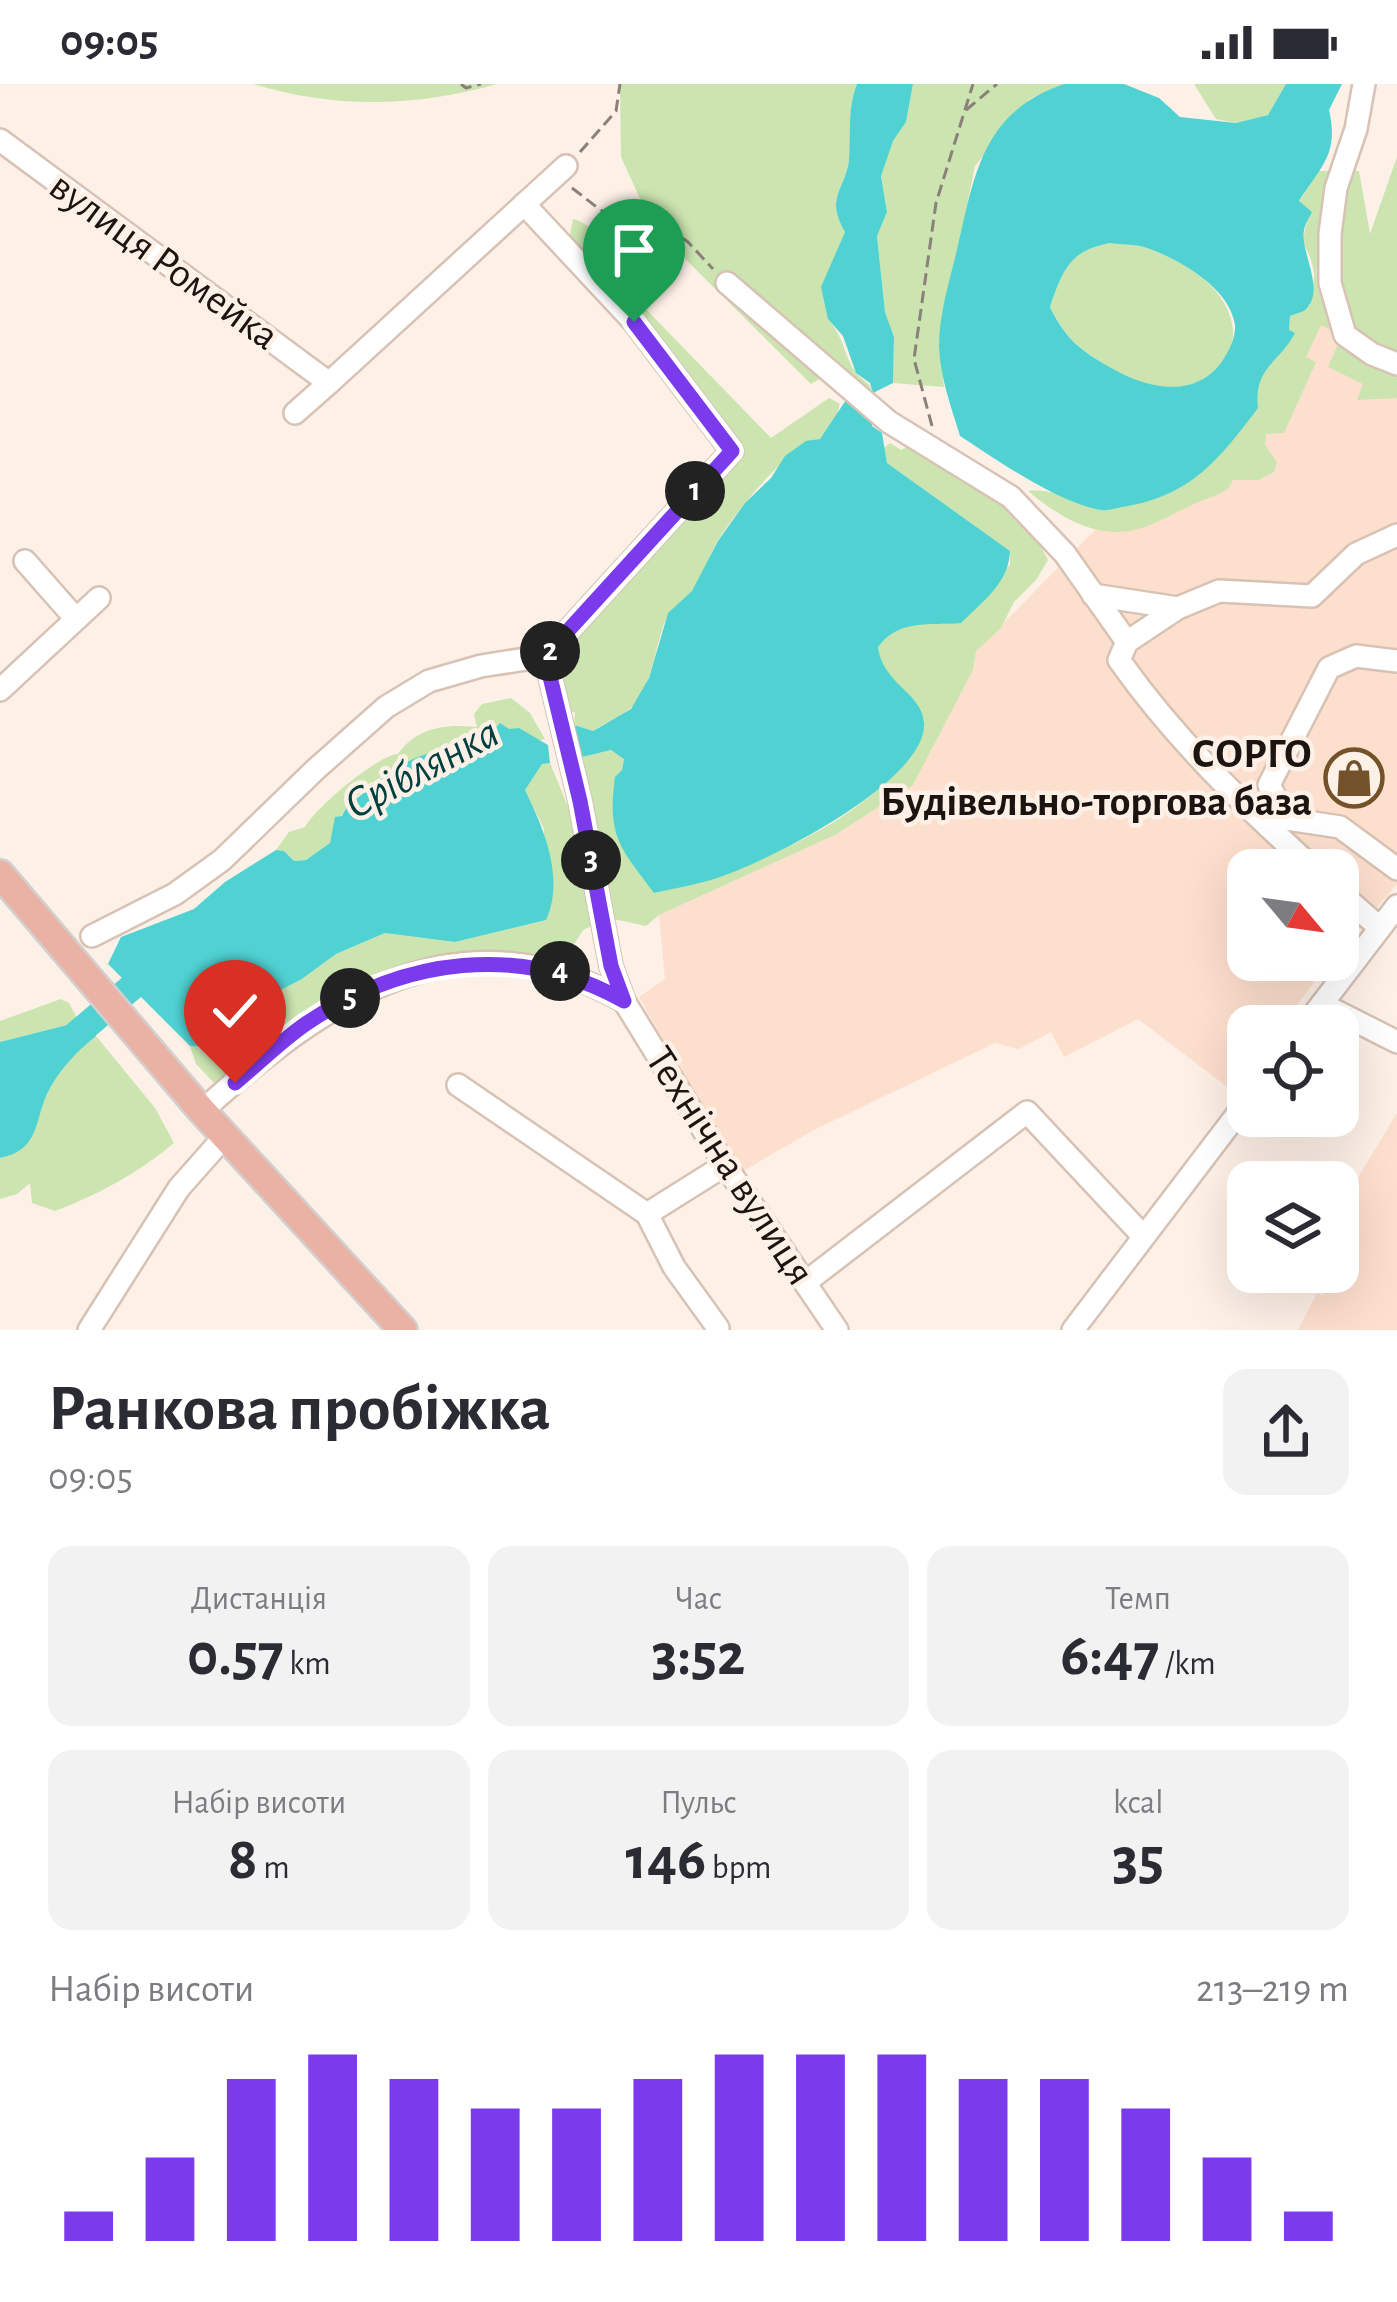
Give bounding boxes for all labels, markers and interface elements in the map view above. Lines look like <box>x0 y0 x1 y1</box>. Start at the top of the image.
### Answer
text: 09:05 <box>60 19 158 64</box>
street label: вулиця Ромейка <box>42 164 286 358</box>
pin <box>583 199 685 322</box>
icon: arrive <box>601 217 667 283</box>
pin: 1 <box>665 461 725 521</box>
text: 1 <box>689 474 701 507</box>
pin: 2 <box>520 621 580 681</box>
text: 2 <box>542 634 558 667</box>
water label: Сріблянка <box>338 710 506 828</box>
place label: СОРГО Будівельно-торгова база <box>880 733 1312 823</box>
shop icon: СОРГО Будівельно-торгова база <box>1323 747 1385 809</box>
pin: 3 <box>561 830 621 890</box>
text: 3 <box>584 843 598 876</box>
north arrow <box>1227 849 1359 981</box>
map controls <box>1227 849 1359 1293</box>
pin: 4 <box>530 941 590 1001</box>
text: 4 <box>552 954 568 987</box>
pin <box>184 960 286 1083</box>
pin: 5 <box>320 968 380 1028</box>
icon: check <box>202 978 268 1044</box>
text: 5 <box>343 981 357 1014</box>
button: locate <box>1227 1005 1359 1137</box>
street label: Технічна вулиця <box>638 1040 822 1292</box>
button: layers <box>1227 1161 1359 1293</box>
button: share <box>1223 1369 1349 1495</box>
text: Ранкова пробіжка <box>48 1376 551 1442</box>
text: 09:05 <box>48 1458 133 1497</box>
text: Дистанція <box>191 1583 327 1616</box>
text: Час <box>675 1583 722 1616</box>
text: Темп <box>1105 1583 1171 1616</box>
text: 0.57 <box>187 1626 284 1686</box>
text: 3:52 <box>652 1626 745 1686</box>
text: 6:47 <box>1061 1626 1159 1686</box>
text: km <box>284 1648 331 1681</box>
text: /km <box>1159 1648 1216 1681</box>
text: Набір висоти <box>172 1787 346 1820</box>
text: Пульс <box>660 1787 737 1820</box>
text: kcal <box>1113 1787 1163 1820</box>
text: 8 <box>228 1830 258 1890</box>
text: 146 <box>625 1830 706 1890</box>
text: 35 <box>1112 1830 1164 1890</box>
text: m <box>258 1852 290 1885</box>
text: bpm <box>706 1852 772 1885</box>
text: Набір висоти <box>48 1970 254 2009</box>
text: 213–219 m <box>1196 1970 1349 2009</box>

